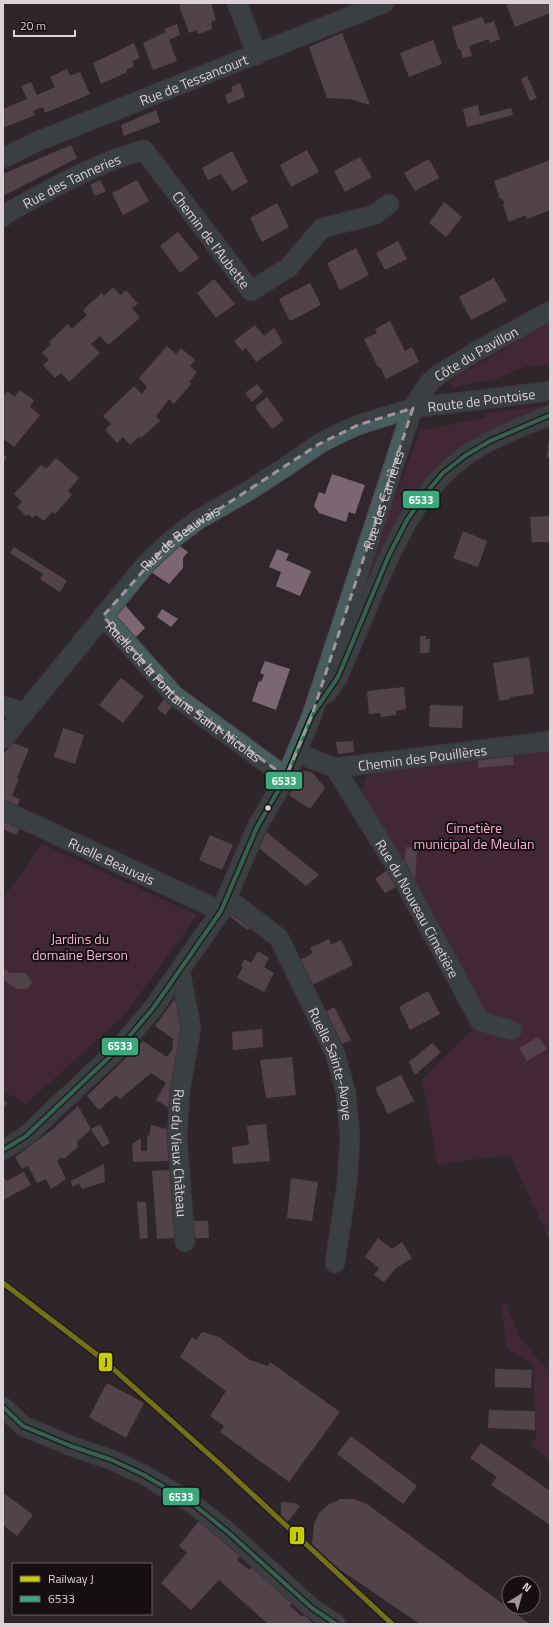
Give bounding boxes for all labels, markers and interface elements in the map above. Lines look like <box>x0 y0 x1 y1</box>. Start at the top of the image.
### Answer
scale bar <box>14 12 75 38</box>
text: 20 m <box>20 16 46 35</box>
street label: Rue de Tessancourt <box>136 48 251 110</box>
street label: Rue des Tanneries <box>18 148 123 213</box>
street label: Chemin de l'Aubette <box>168 186 256 293</box>
street label: Côte du Pavillon <box>430 320 522 386</box>
street label: Route de Pontoise <box>426 382 536 417</box>
street label: Rue des Carrières <box>357 447 409 552</box>
line badge: 6533 <box>402 490 440 509</box>
text: 6533 <box>409 492 433 508</box>
street label: Rue de Beauvais <box>134 499 223 575</box>
street label: Ruelle de la Fontaine Saint-Nicolas <box>101 616 266 767</box>
street label: Chemin des Pouillères <box>357 739 488 776</box>
line badge: 6533 <box>265 771 303 790</box>
text: 6533 <box>272 773 296 789</box>
unlabelled marker <box>263 803 273 813</box>
park label: Cimetière municipal de Meulan <box>413 817 535 854</box>
street label: Ruelle Beauvais <box>65 831 159 890</box>
street label: Rue du Nouveau Cimetière <box>371 835 465 981</box>
park label: Jardins du domaine Berson <box>32 928 128 965</box>
street label: Ruelle Sainte-Avoye <box>304 1004 359 1121</box>
line badge: 6533 <box>101 1037 139 1056</box>
text: 6533 <box>108 1038 132 1054</box>
street label: Rue du Vieux Château <box>166 1088 194 1217</box>
line badge: J <box>98 1352 113 1372</box>
text: J <box>104 1354 108 1370</box>
line badge: 6533 <box>162 1487 200 1506</box>
text: 6533 <box>169 1489 193 1505</box>
line badge: J <box>289 1526 305 1545</box>
text: J <box>295 1528 299 1544</box>
legend <box>12 1563 152 1615</box>
text: Railway J <box>48 1569 94 1588</box>
north arrow <box>501 1575 541 1615</box>
text: N <box>519 1578 535 1596</box>
text: 6533 <box>48 1589 75 1608</box>

